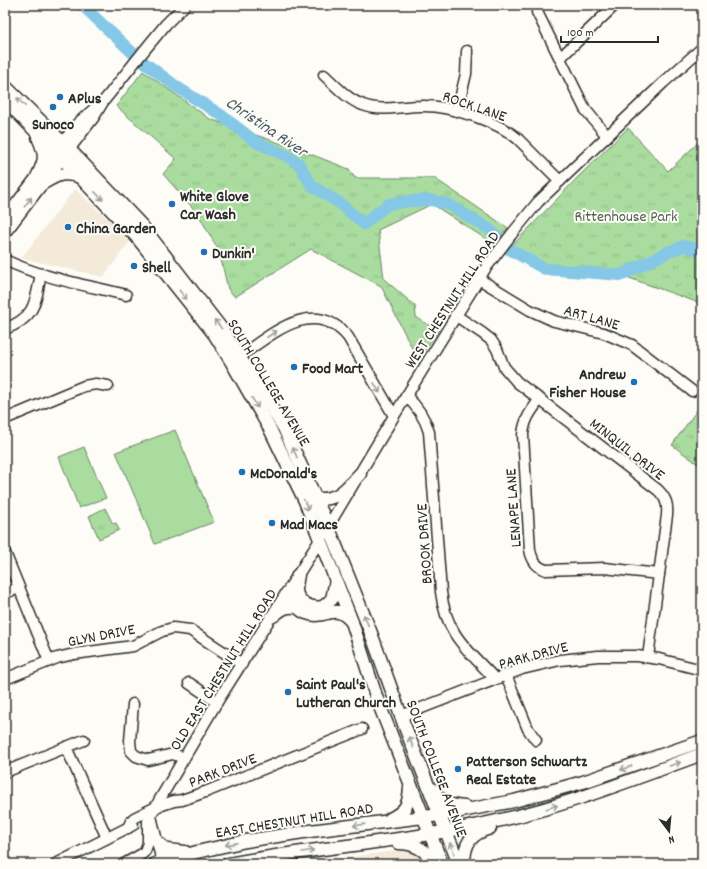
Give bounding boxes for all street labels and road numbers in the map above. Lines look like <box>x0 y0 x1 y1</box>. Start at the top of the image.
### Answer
street label: ROCK LANE <box>439 86 510 129</box>
street label: WEST CHESTNUT HILL ROAD <box>400 227 506 374</box>
street label: ART LANE <box>561 299 623 338</box>
street label: SOUTH COLLEGE AVENUE <box>221 315 315 452</box>
street label: MINQUIL DRIVE <box>584 413 670 487</box>
street label: LENAPE LANE <box>500 467 529 548</box>
street label: BROOK DRIVE <box>411 502 440 585</box>
street label: OLD EAST CHESTNUT HILL ROAD <box>165 585 283 756</box>
street label: GLYN DRIVE <box>66 619 138 654</box>
street label: PARK DRIVE <box>496 636 572 677</box>
street label: SOUTH COLLEGE AVENUE <box>399 697 473 841</box>
street label: PARK DRIVE <box>186 748 261 795</box>
street label: EAST CHESTNUT HILL ROAD <box>214 798 375 845</box>

